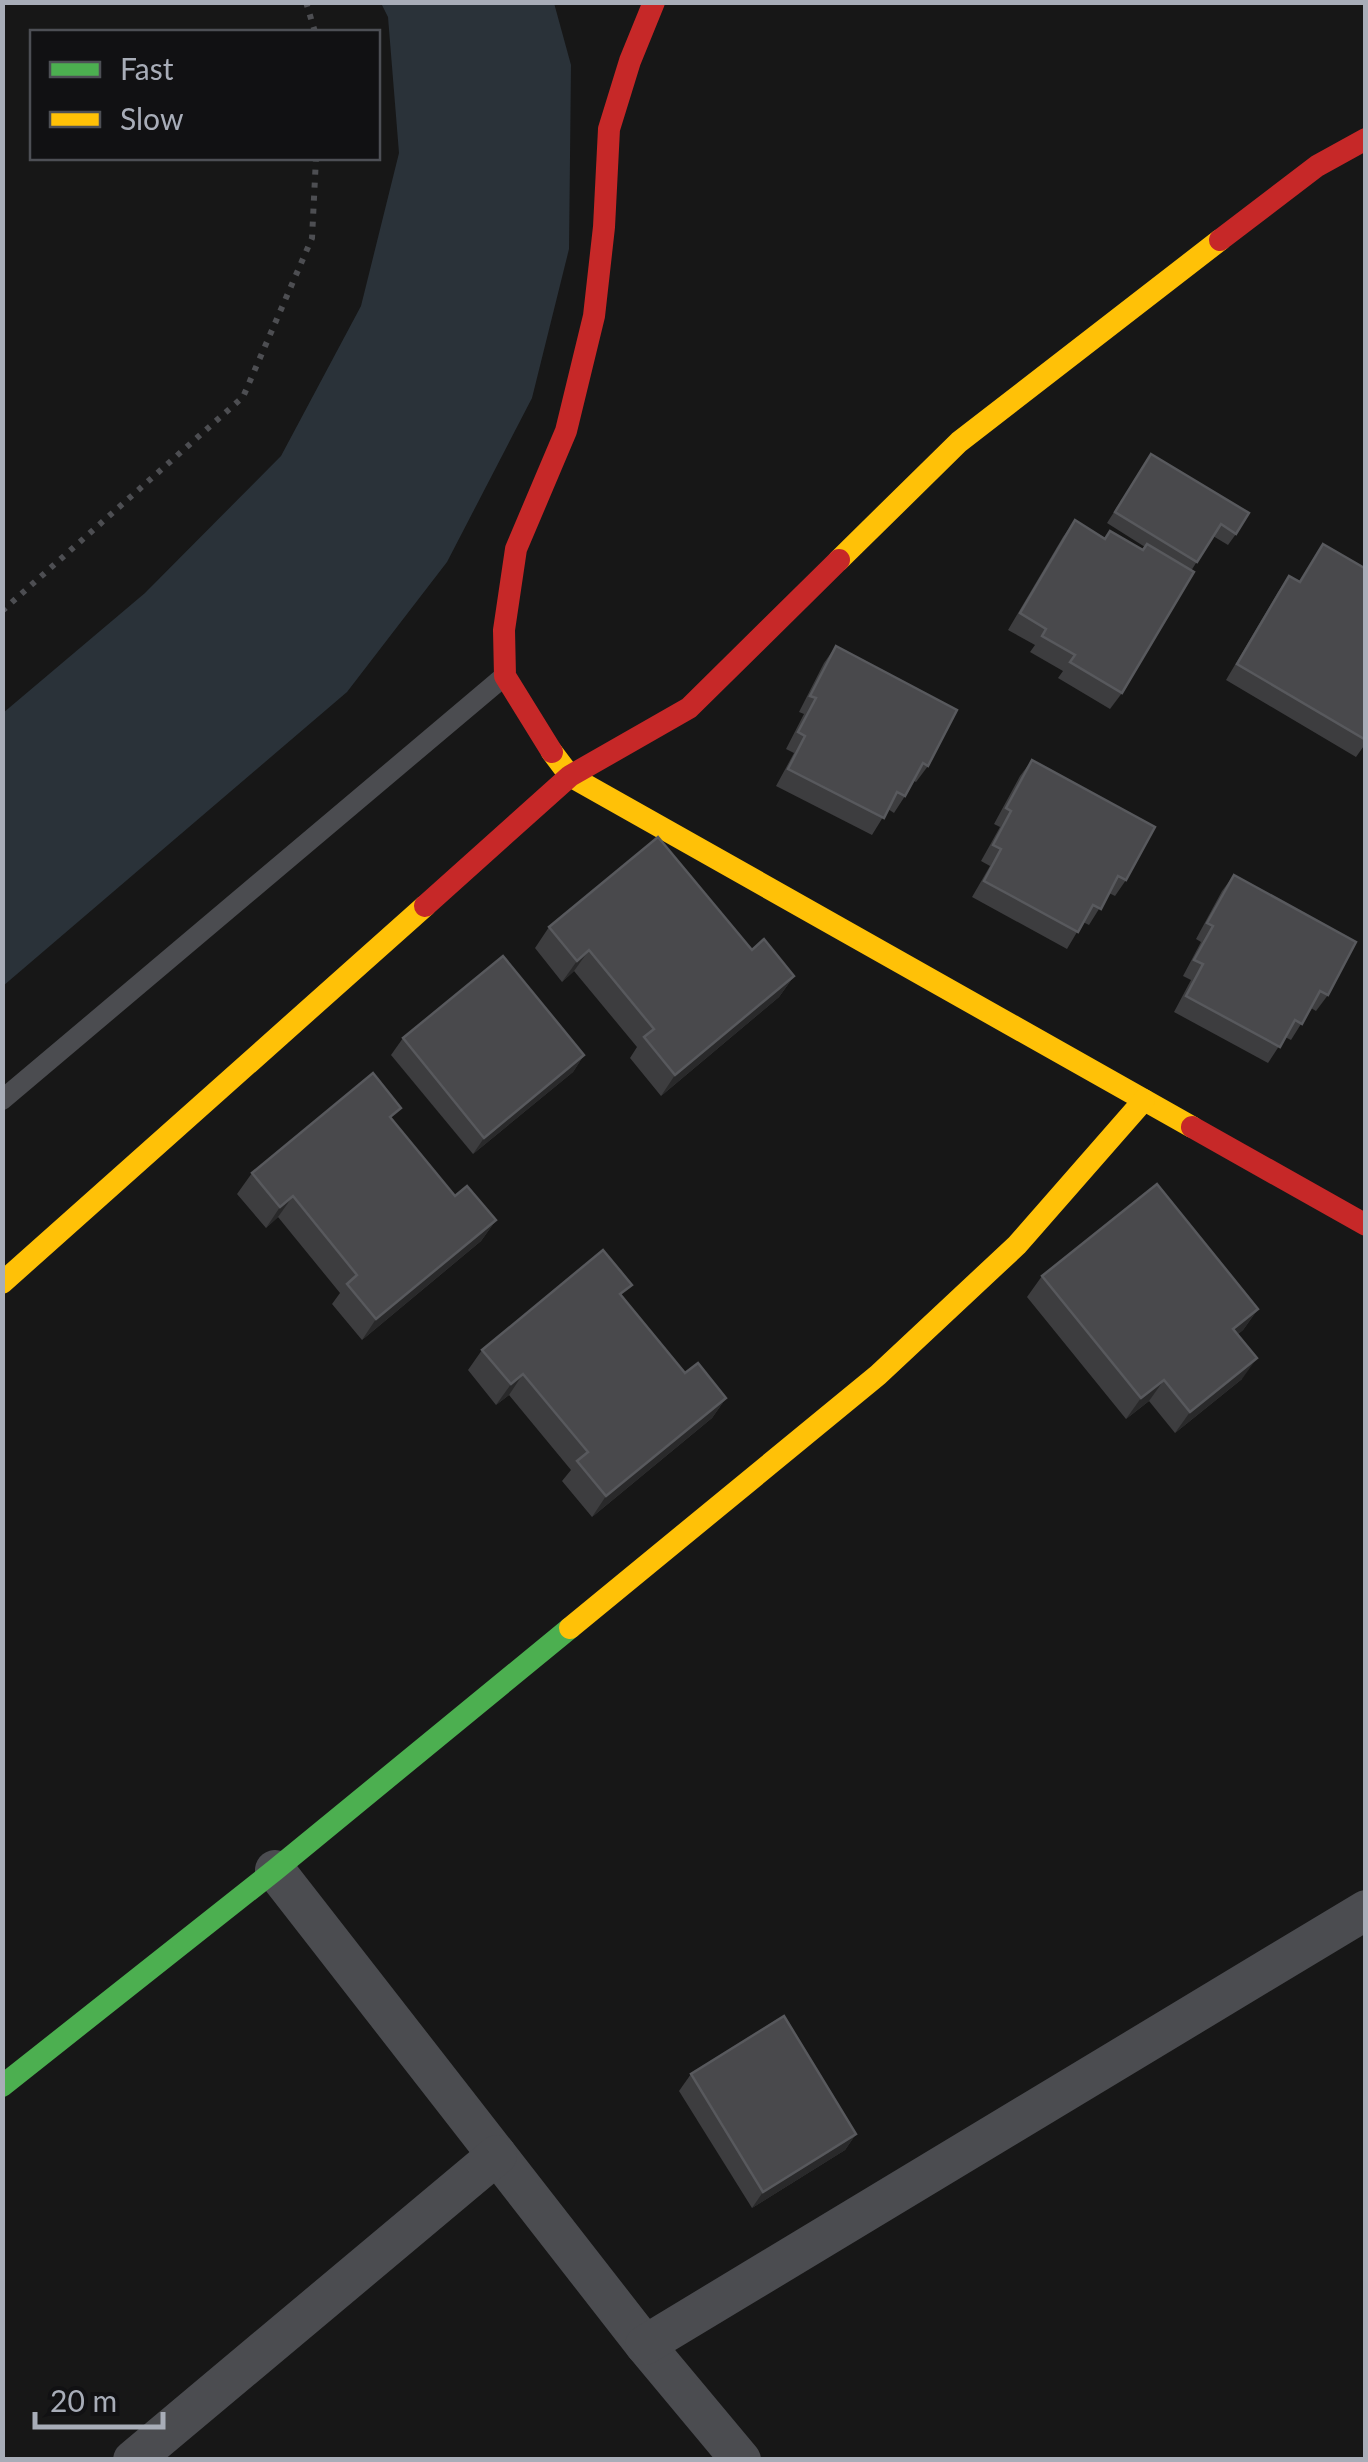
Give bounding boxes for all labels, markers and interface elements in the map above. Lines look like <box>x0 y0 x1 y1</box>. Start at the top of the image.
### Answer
legend <box>30 30 380 160</box>
text: Fast <box>120 50 174 86</box>
text: Slow <box>120 100 184 136</box>
scale bar <box>35 2367 162 2429</box>
text: 20 m <box>50 2382 117 2418</box>

